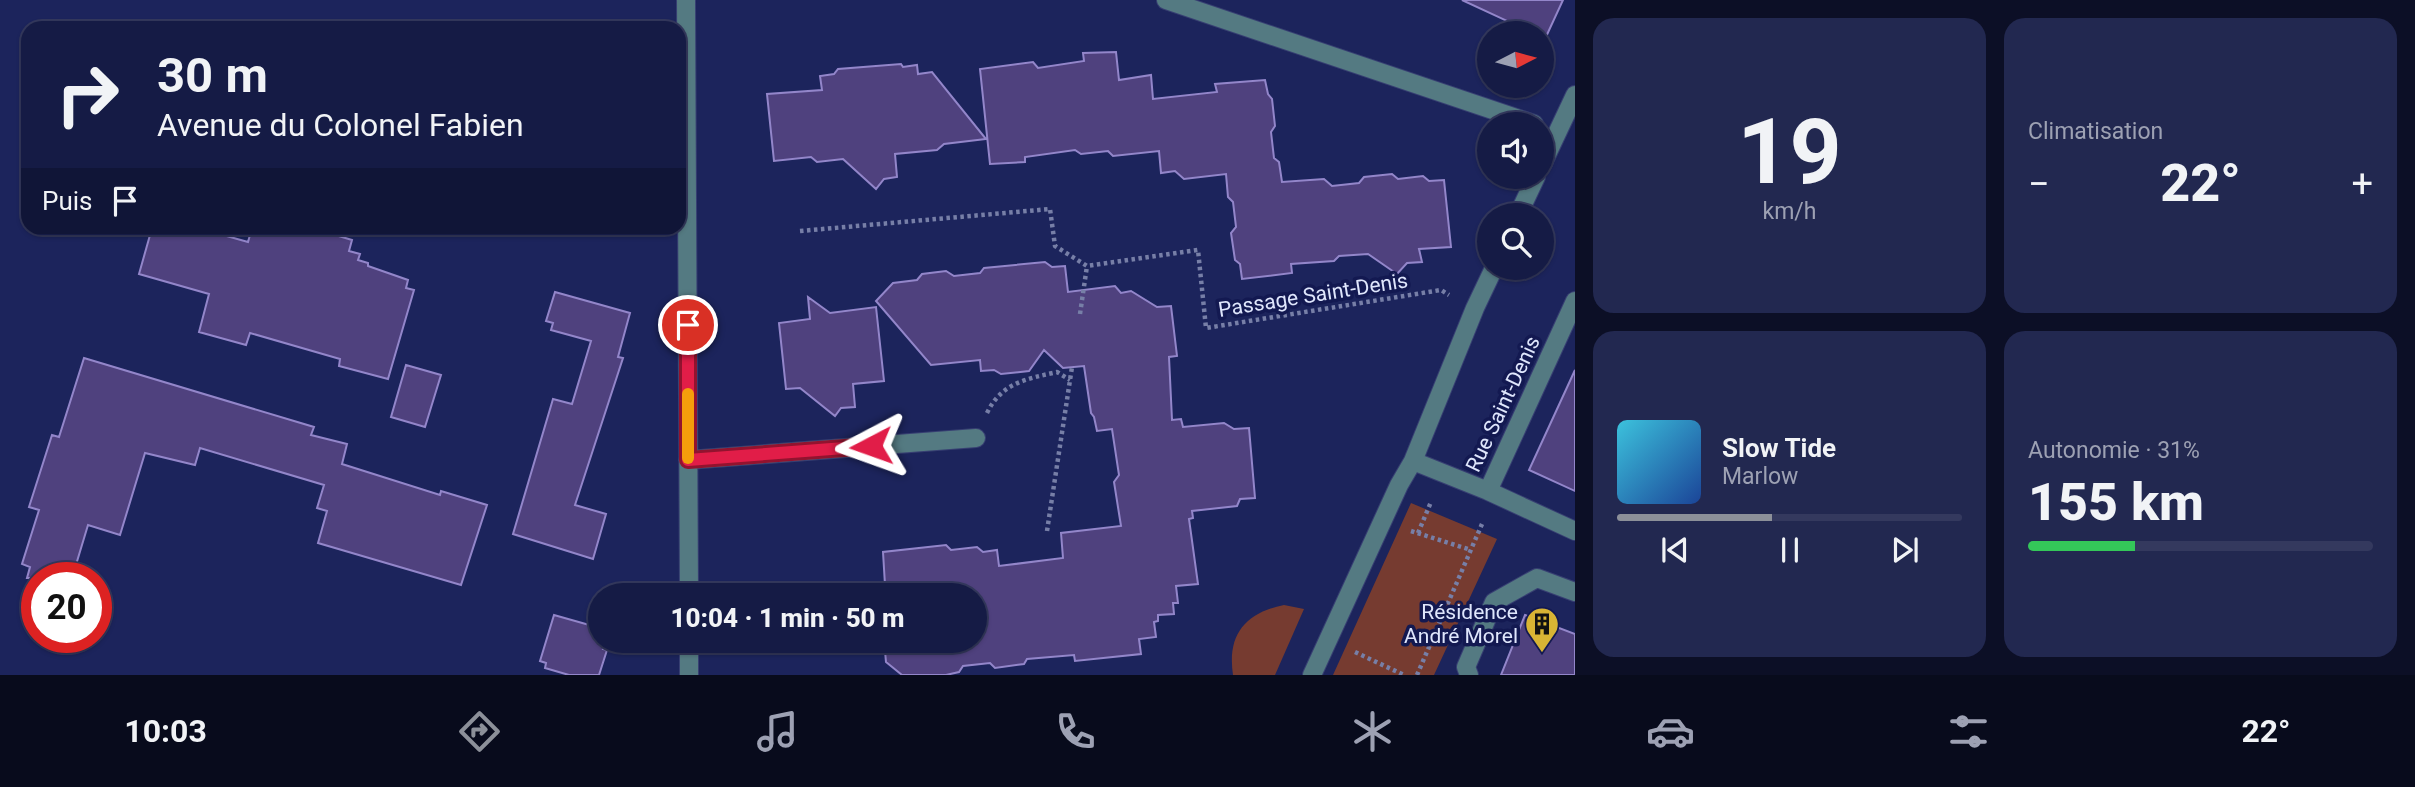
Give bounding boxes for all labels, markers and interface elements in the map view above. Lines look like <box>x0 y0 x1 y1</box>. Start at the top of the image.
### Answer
north arrow <box>1477 21 1554 98</box>
map controls <box>1477 21 1554 280</box>
text: 30 m <box>157 47 268 104</box>
icon: right <box>42 49 133 140</box>
text: 19 <box>1737 99 1842 205</box>
text: Avenue du Colonel Fabien <box>157 106 524 144</box>
button: sound <box>1477 112 1554 189</box>
text: Climatisation <box>2028 118 2163 145</box>
text: 22° <box>2160 153 2241 214</box>
text: − <box>2028 162 2050 206</box>
text: + <box>2351 162 2373 206</box>
icon: arrive <box>106 182 144 220</box>
text: Puis <box>42 186 92 216</box>
text: km/h <box>1763 198 1817 225</box>
button: search <box>1477 203 1554 280</box>
street label: Passage Saint-Denis <box>1217 268 1409 322</box>
pin <box>658 295 718 355</box>
icon: arrive <box>669 306 707 344</box>
street label: Rue Saint-Denis <box>1461 332 1545 476</box>
position arrow <box>834 409 908 483</box>
text: Slow Tide <box>1722 433 1836 463</box>
text: Autonomie · 31% <box>2028 437 2200 464</box>
text: Marlow <box>1722 463 1798 490</box>
text: 155 km <box>2028 472 2204 533</box>
icon: previous <box>1656 531 1694 569</box>
icon: pause <box>1771 531 1809 569</box>
icon: next <box>1886 531 1924 569</box>
speed limit sign: 20 <box>21 562 112 653</box>
place label: Résidence André Morel <box>1404 600 1518 648</box>
text: 10:04 · 1 min · 50 m <box>670 603 905 633</box>
building icon: Résidence André Morel <box>1523 605 1561 654</box>
icon: directions <box>455 707 504 756</box>
icon: music <box>753 707 802 756</box>
icon: phone <box>1051 707 1100 756</box>
icon: climate <box>1348 707 1397 756</box>
icon: car <box>1646 707 1695 756</box>
icon: filters <box>1944 707 1993 756</box>
text: 10:03 <box>124 712 207 750</box>
text: 22° <box>2241 712 2291 750</box>

